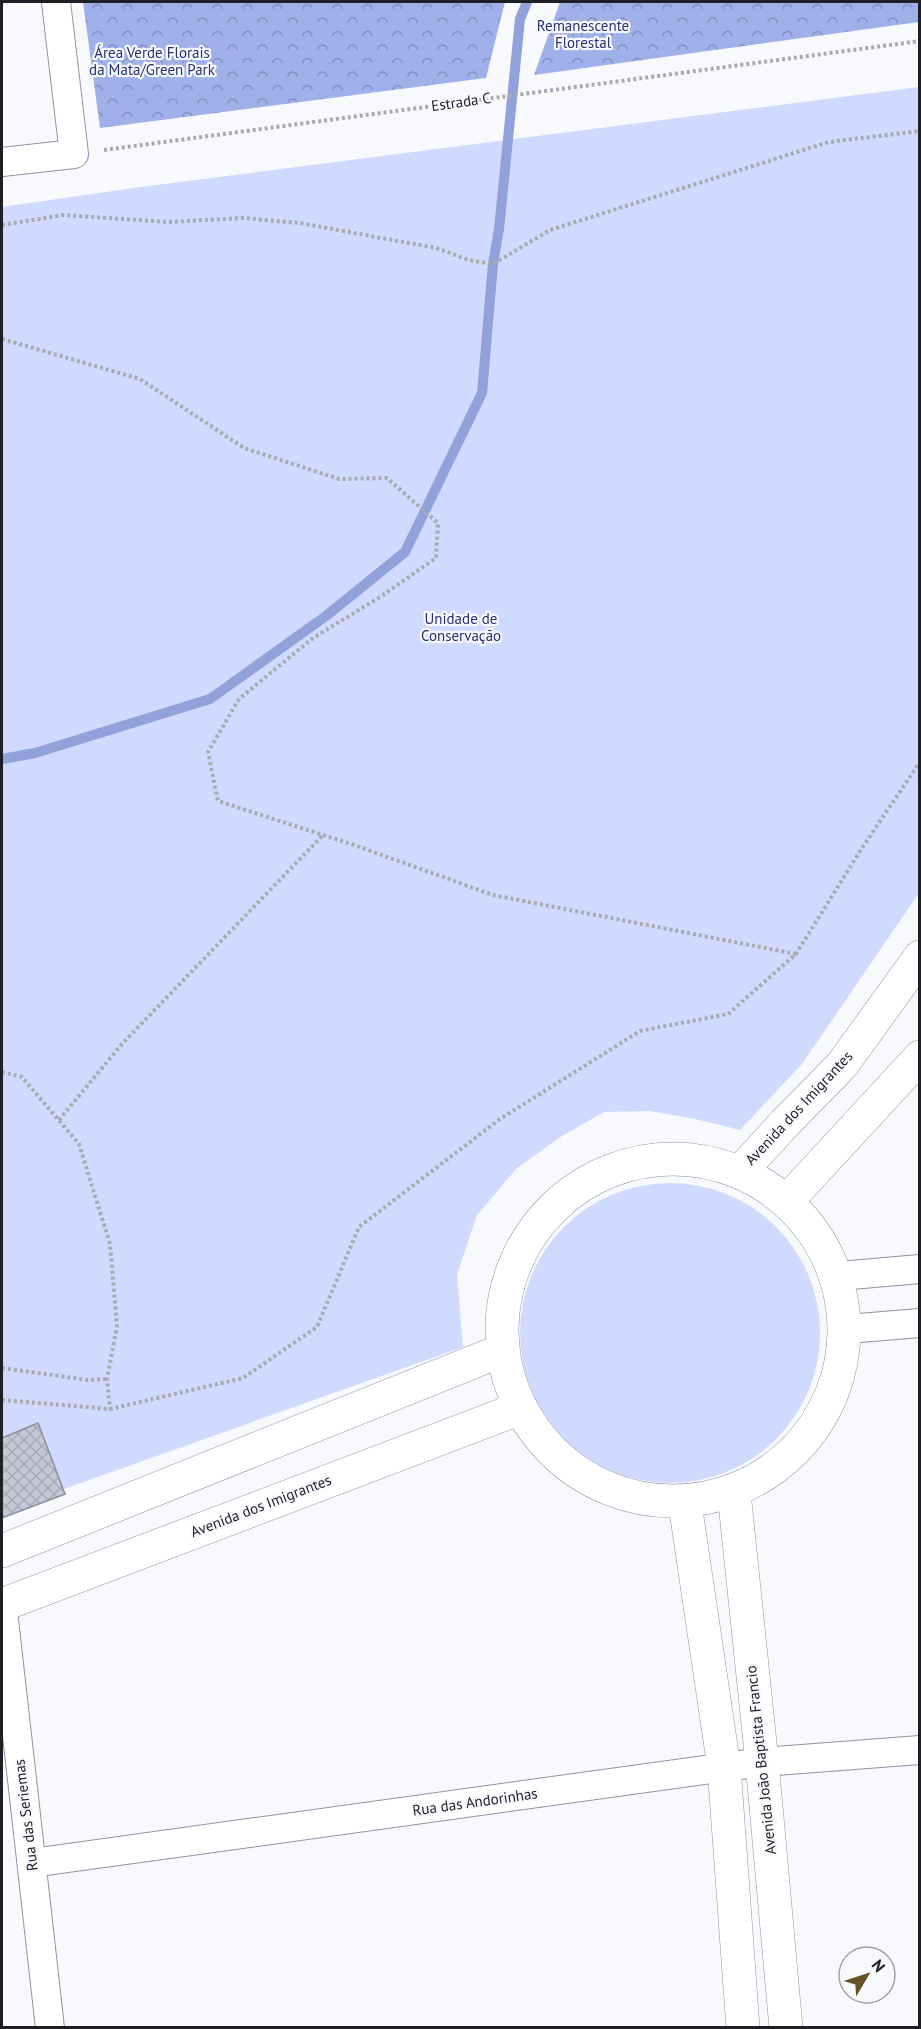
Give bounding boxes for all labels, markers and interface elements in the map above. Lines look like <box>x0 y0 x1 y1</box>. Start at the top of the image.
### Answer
park label: Remanescente Florestal <box>537 16 629 52</box>
park label: Área Verde Florais da Mata/Green Park <box>89 43 216 79</box>
street label: Estrada C <box>430 88 492 115</box>
park label: Unidade de Conservação <box>421 609 501 645</box>
street label: Avenida dos Imigrantes <box>741 1047 857 1169</box>
street label: Avenida dos Imigrantes <box>188 1470 334 1541</box>
street label: Avenida João Baptista Francio <box>741 1664 780 1856</box>
street label: Rua das Seriemas <box>9 1758 42 1872</box>
street label: Rua das Andorinhas <box>411 1783 539 1820</box>
north arrow <box>837 1945 897 2005</box>
text: N <box>868 1955 890 1976</box>

